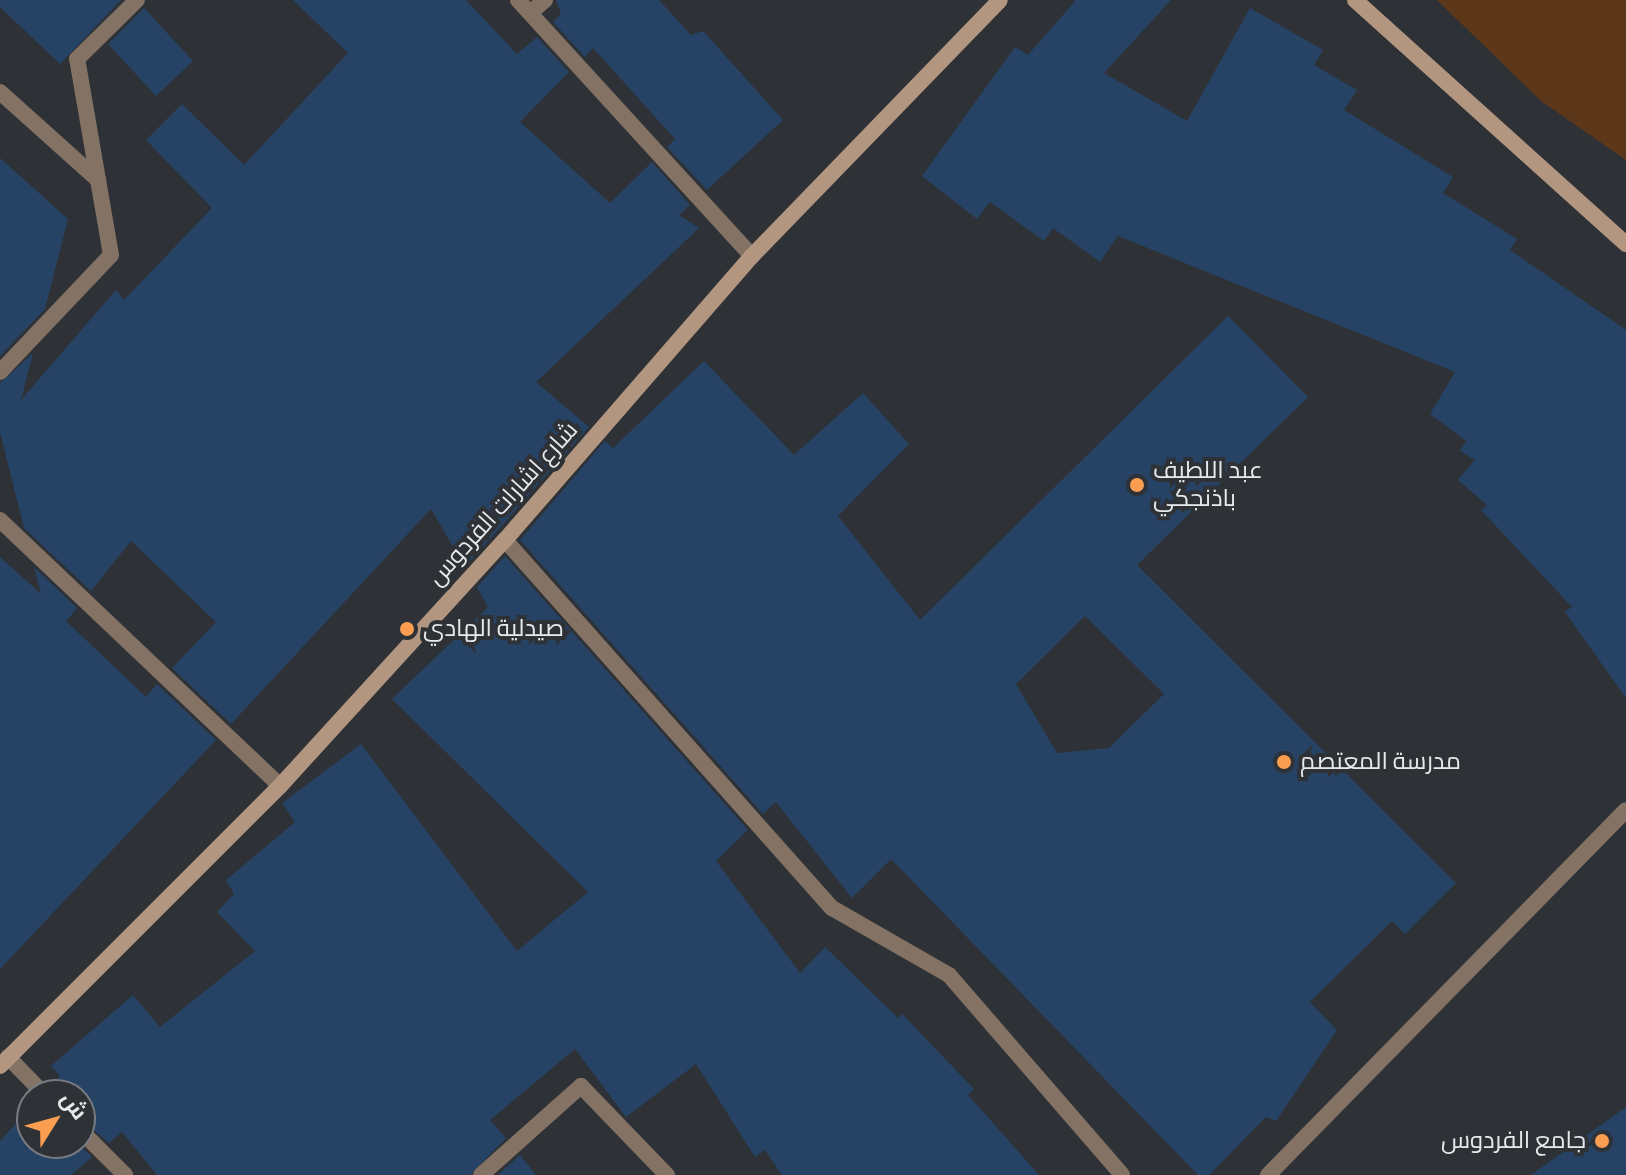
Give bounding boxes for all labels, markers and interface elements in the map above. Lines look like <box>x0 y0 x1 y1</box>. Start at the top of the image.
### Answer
street label: شارع اشارات الفردوس <box>422 416 584 592</box>
place label: عبد اللطيف باذنجكي <box>1153 457 1263 513</box>
marker: عبد اللطيف باذنجكي <box>1128 476 1146 494</box>
place label: صيدلية الهادي <box>423 615 564 643</box>
marker: صيدلية الهادي <box>398 620 416 638</box>
place label: مدرسة المعتصم <box>1300 748 1461 776</box>
marker: مدرسة المعتصم <box>1275 753 1293 771</box>
north arrow <box>16 1079 96 1159</box>
text: ش <box>52 1085 95 1127</box>
place label: جامع الفردوس <box>1441 1127 1586 1155</box>
marker: جامع الفردوس <box>1593 1132 1611 1150</box>

